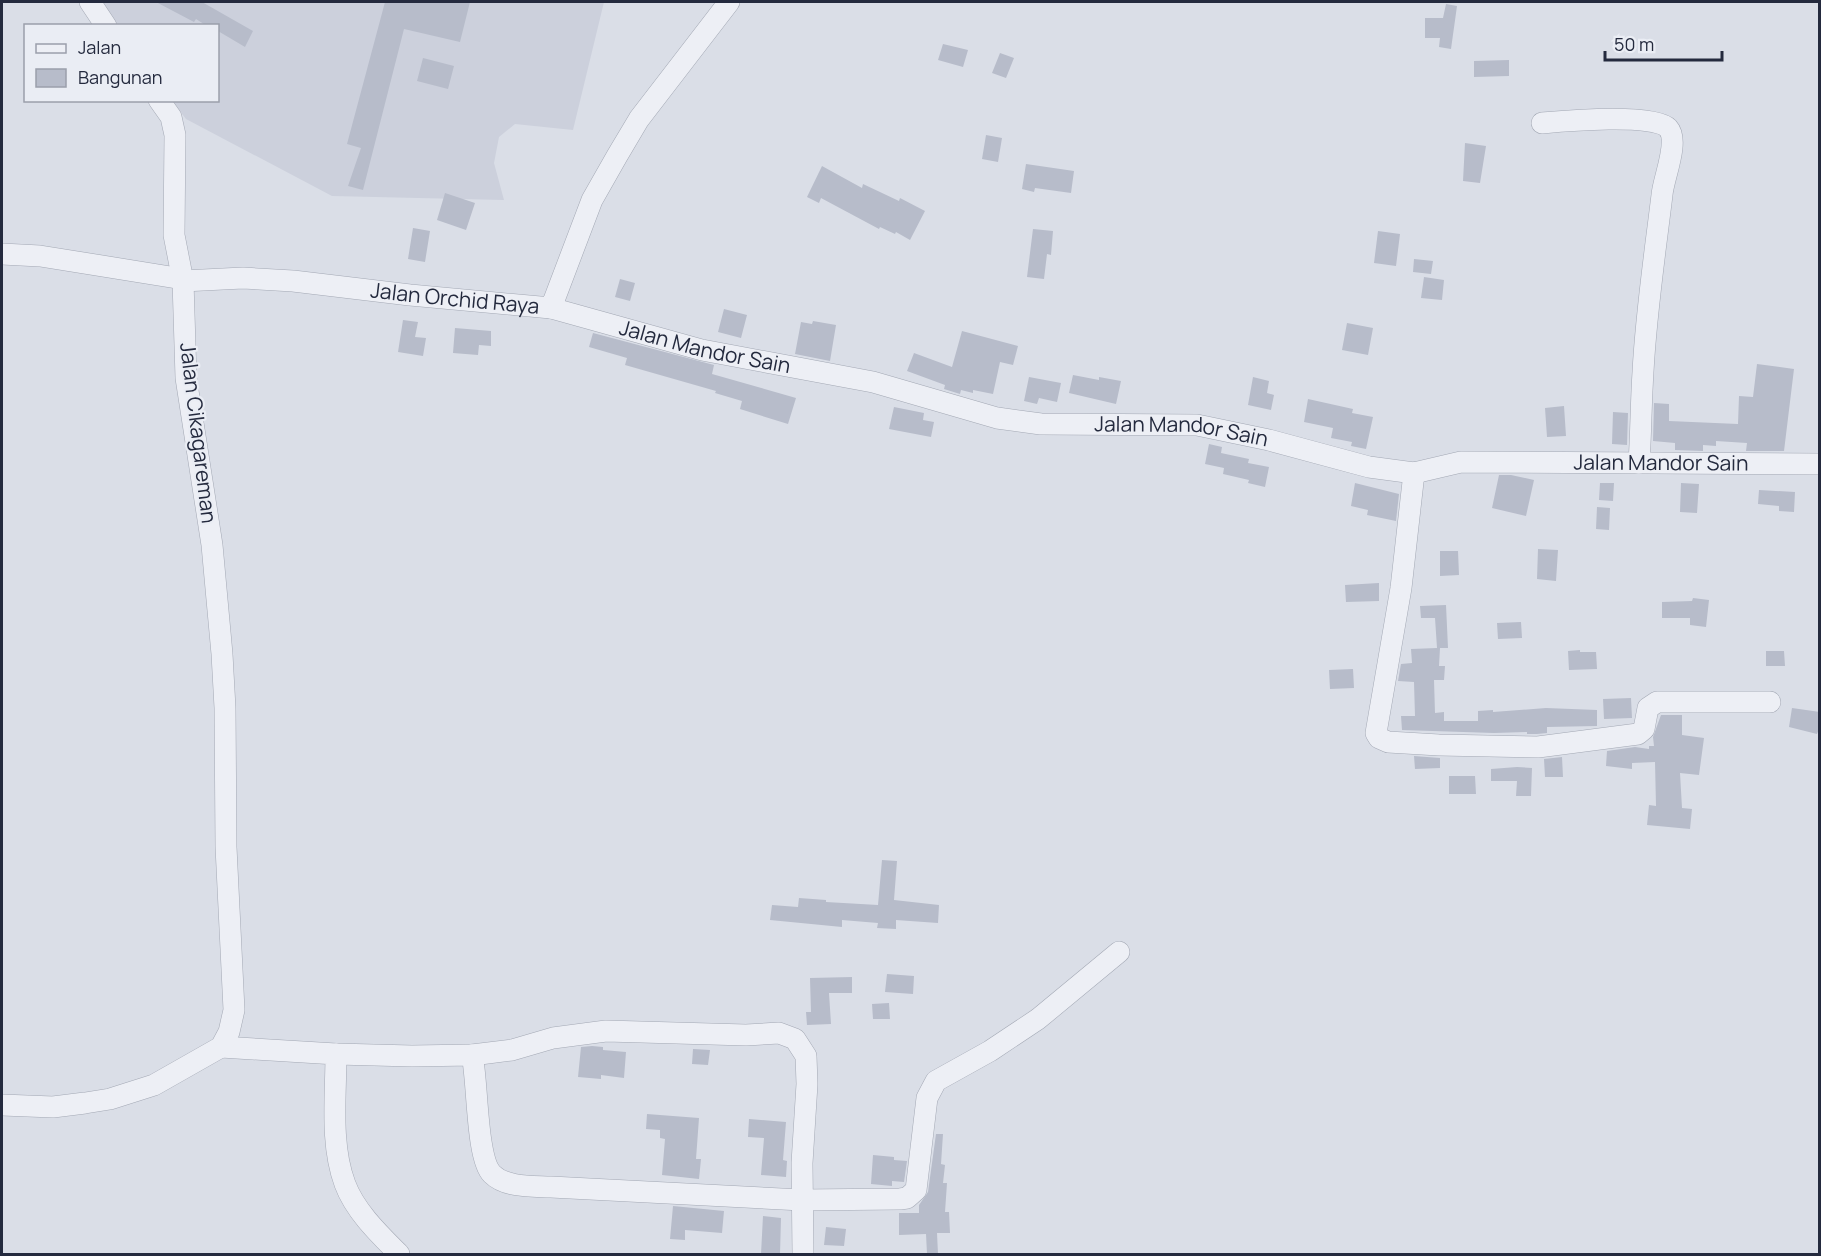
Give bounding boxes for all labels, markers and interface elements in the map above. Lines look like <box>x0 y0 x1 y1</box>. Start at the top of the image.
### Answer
legend <box>24 24 219 102</box>
scale bar <box>1605 24 1722 62</box>
text: 50 m <box>1614 32 1654 56</box>
text: Jalan <box>78 35 121 59</box>
text: Bangunan <box>78 65 162 89</box>
street label: Jalan Orchid Raya <box>369 275 541 320</box>
street label: Jalan Mandor Sain <box>616 313 793 379</box>
street label: Jalan Cikagareman <box>174 341 224 525</box>
street label: Jalan Mandor Sain <box>1094 409 1271 452</box>
street label: Jalan Mandor Sain <box>1573 448 1749 477</box>

